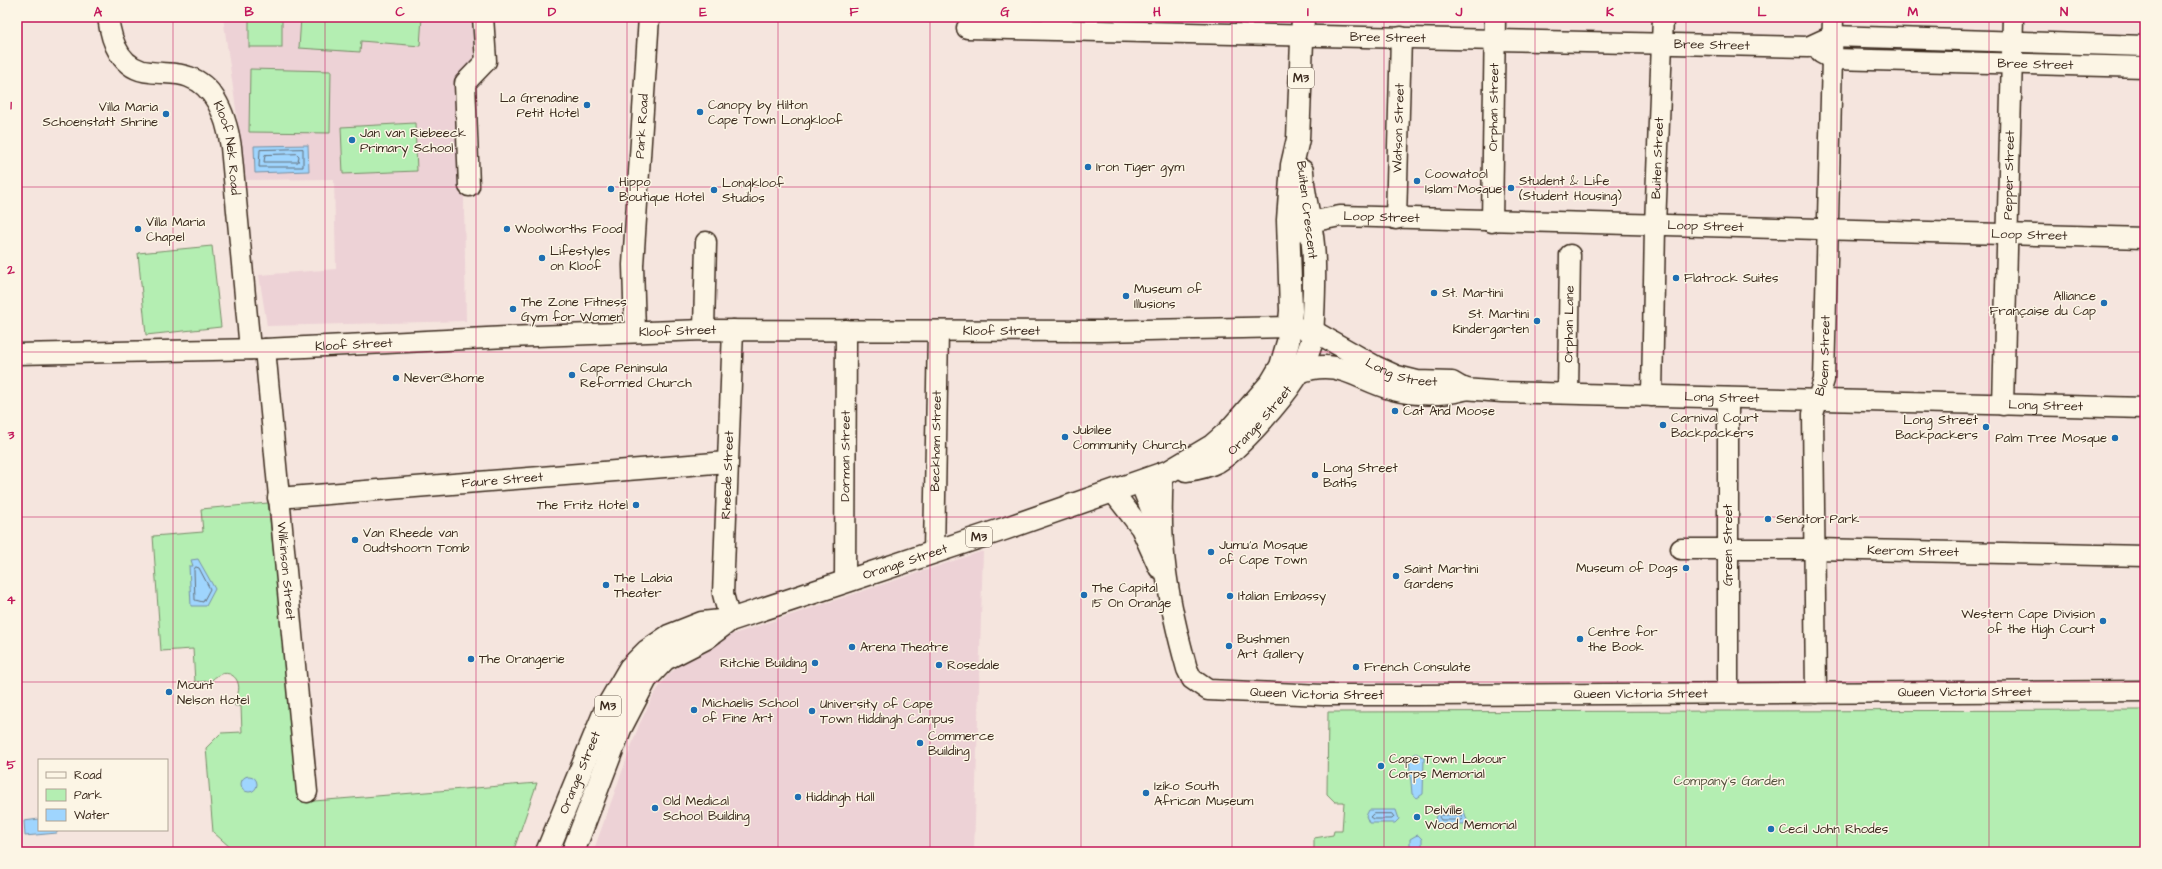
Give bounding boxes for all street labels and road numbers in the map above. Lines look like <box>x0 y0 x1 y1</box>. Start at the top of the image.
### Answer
street label: Bree Street <box>1350 28 1427 47</box>
street label: Bree Street <box>1674 35 1751 55</box>
street label: Bree Street <box>1997 54 2074 74</box>
street label: Orphan Street <box>1484 62 1503 151</box>
road number: M3 <box>1288 68 1314 88</box>
street label: Watson Street <box>1388 82 1409 173</box>
street label: Park Road <box>631 93 653 159</box>
street label: Kloof Nek Road <box>209 98 245 196</box>
street label: Buiten Street <box>1647 116 1668 199</box>
street label: Pepper Street <box>1999 129 2019 220</box>
street label: Buiten Crescent <box>1292 160 1322 261</box>
street label: Loop Street <box>1343 207 1421 227</box>
street label: Loop Street <box>1667 216 1745 236</box>
street label: Loop Street <box>1991 225 2068 245</box>
street label: Orphan Lane <box>1559 285 1579 363</box>
street label: Bloem Street <box>1810 314 1835 398</box>
street label: Kloof Street <box>638 321 717 341</box>
street label: Kloof Street <box>963 322 1041 340</box>
street label: Kloof Street <box>315 334 394 356</box>
street label: Long Street <box>1362 353 1438 391</box>
street label: Orange Street <box>1224 381 1297 459</box>
street label: Long Street <box>1684 388 1760 407</box>
street label: Beckham Street <box>926 390 946 492</box>
street label: Long Street <box>2008 396 2084 415</box>
street label: Dorman Street <box>836 409 855 502</box>
street label: Rheede Street <box>717 430 738 520</box>
street label: Faure Street <box>461 468 545 492</box>
street label: Green Street <box>1719 503 1737 586</box>
street label: Wilkinson Street <box>272 521 300 622</box>
road number: M3 <box>966 527 992 547</box>
street label: Orange Street <box>860 539 950 584</box>
street label: Keerom Street <box>1867 541 1960 561</box>
street label: Queen Victoria Street <box>1250 683 1384 704</box>
street label: Queen Victoria Street <box>1898 683 2032 701</box>
street label: Queen Victoria Street <box>1574 684 1708 703</box>
road number: M3 <box>595 696 621 716</box>
street label: Orange Street <box>555 728 605 817</box>

